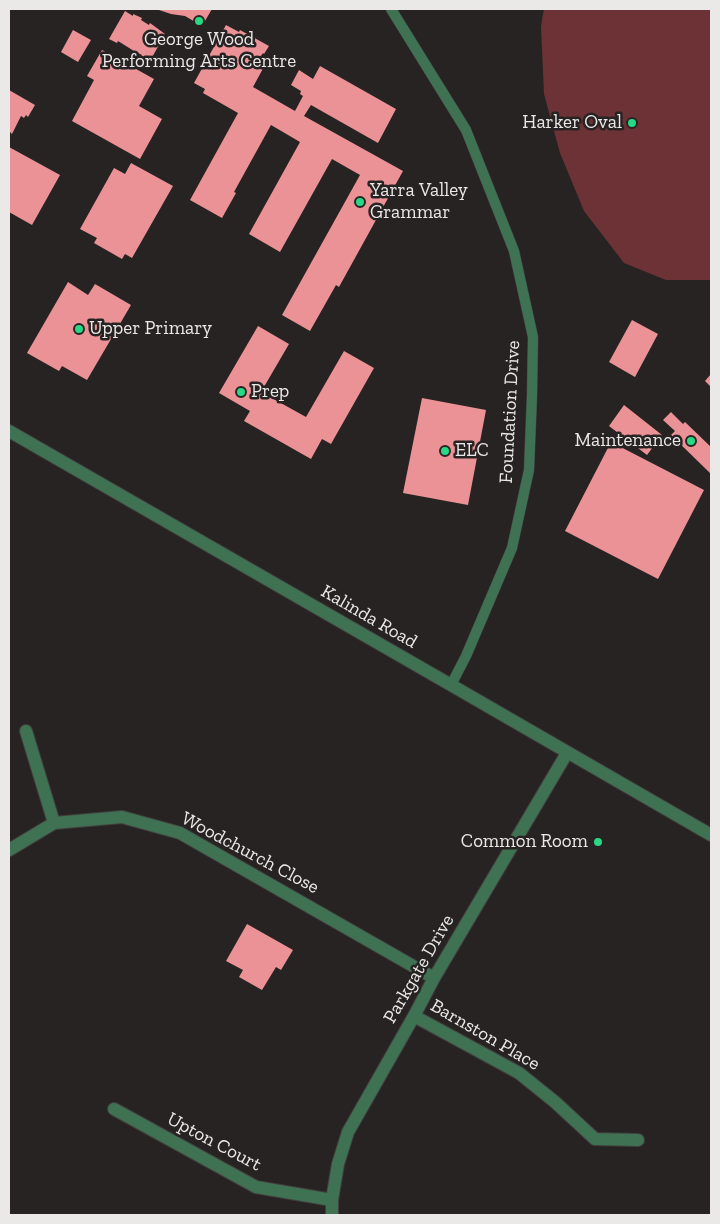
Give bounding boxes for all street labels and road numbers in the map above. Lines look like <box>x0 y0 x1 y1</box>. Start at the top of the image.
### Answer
street label: Foundation Drive <box>495 340 525 484</box>
street label: Kalinda Road <box>317 580 421 654</box>
street label: Woodchurch Close <box>177 807 323 899</box>
street label: Parkgate Drive <box>379 910 459 1028</box>
street label: Barnston Place <box>426 994 544 1076</box>
street label: Upton Court <box>163 1108 265 1176</box>

